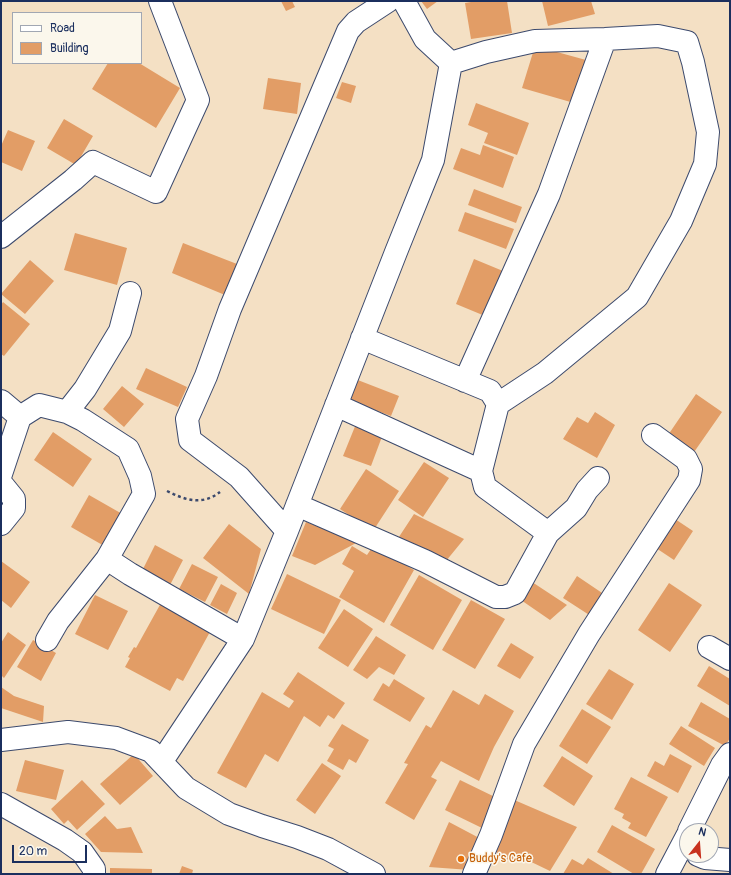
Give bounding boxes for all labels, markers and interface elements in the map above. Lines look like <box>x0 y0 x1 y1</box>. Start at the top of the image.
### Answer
legend <box>12 12 142 64</box>
text: Road <box>50 21 75 36</box>
text: Building <box>50 41 89 56</box>
north arrow <box>679 823 719 863</box>
text: N <box>697 825 708 839</box>
scale bar <box>14 837 89 863</box>
text: 20 m <box>19 844 47 859</box>
place label: Buddy's Cafe <box>469 852 532 866</box>
marker: Buddy's Cafe <box>456 854 466 864</box>

